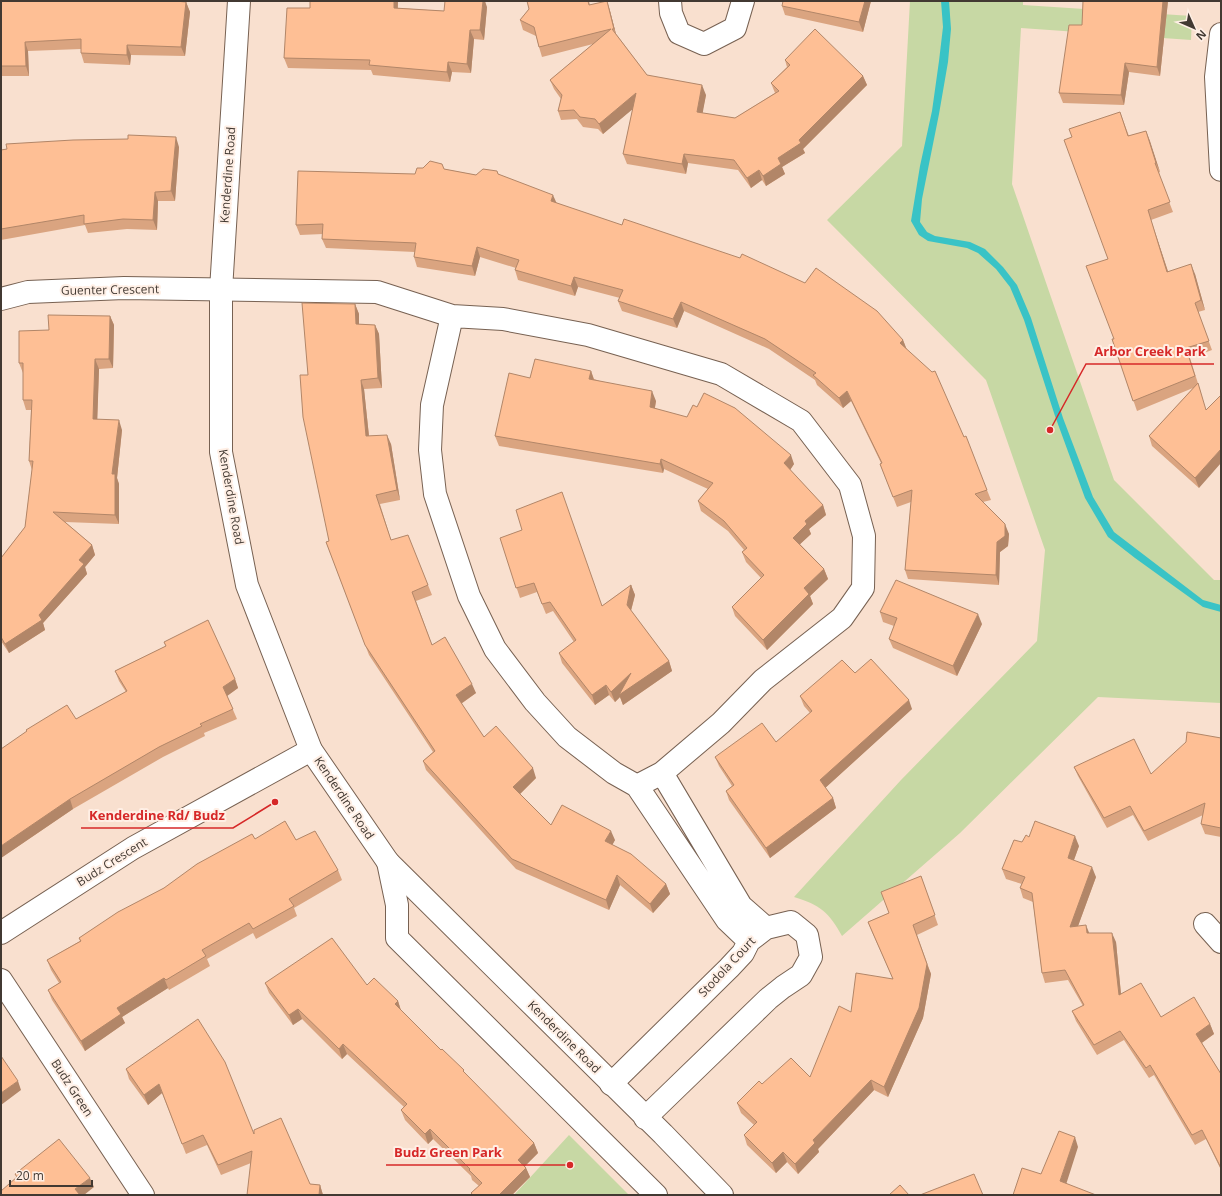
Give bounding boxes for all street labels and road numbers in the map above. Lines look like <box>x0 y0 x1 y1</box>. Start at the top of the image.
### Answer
street label: Kenderdine Road <box>216 126 239 224</box>
street label: Guenter Crescent <box>61 280 159 299</box>
street label: Kenderdine Road <box>215 448 248 546</box>
street label: Kenderdine Road <box>310 753 378 843</box>
street label: Budz Crescent <box>73 833 150 890</box>
street label: Stodola Court <box>694 933 759 1001</box>
street label: Kenderdine Road <box>524 996 605 1077</box>
street label: Budz Green <box>47 1056 97 1120</box>

